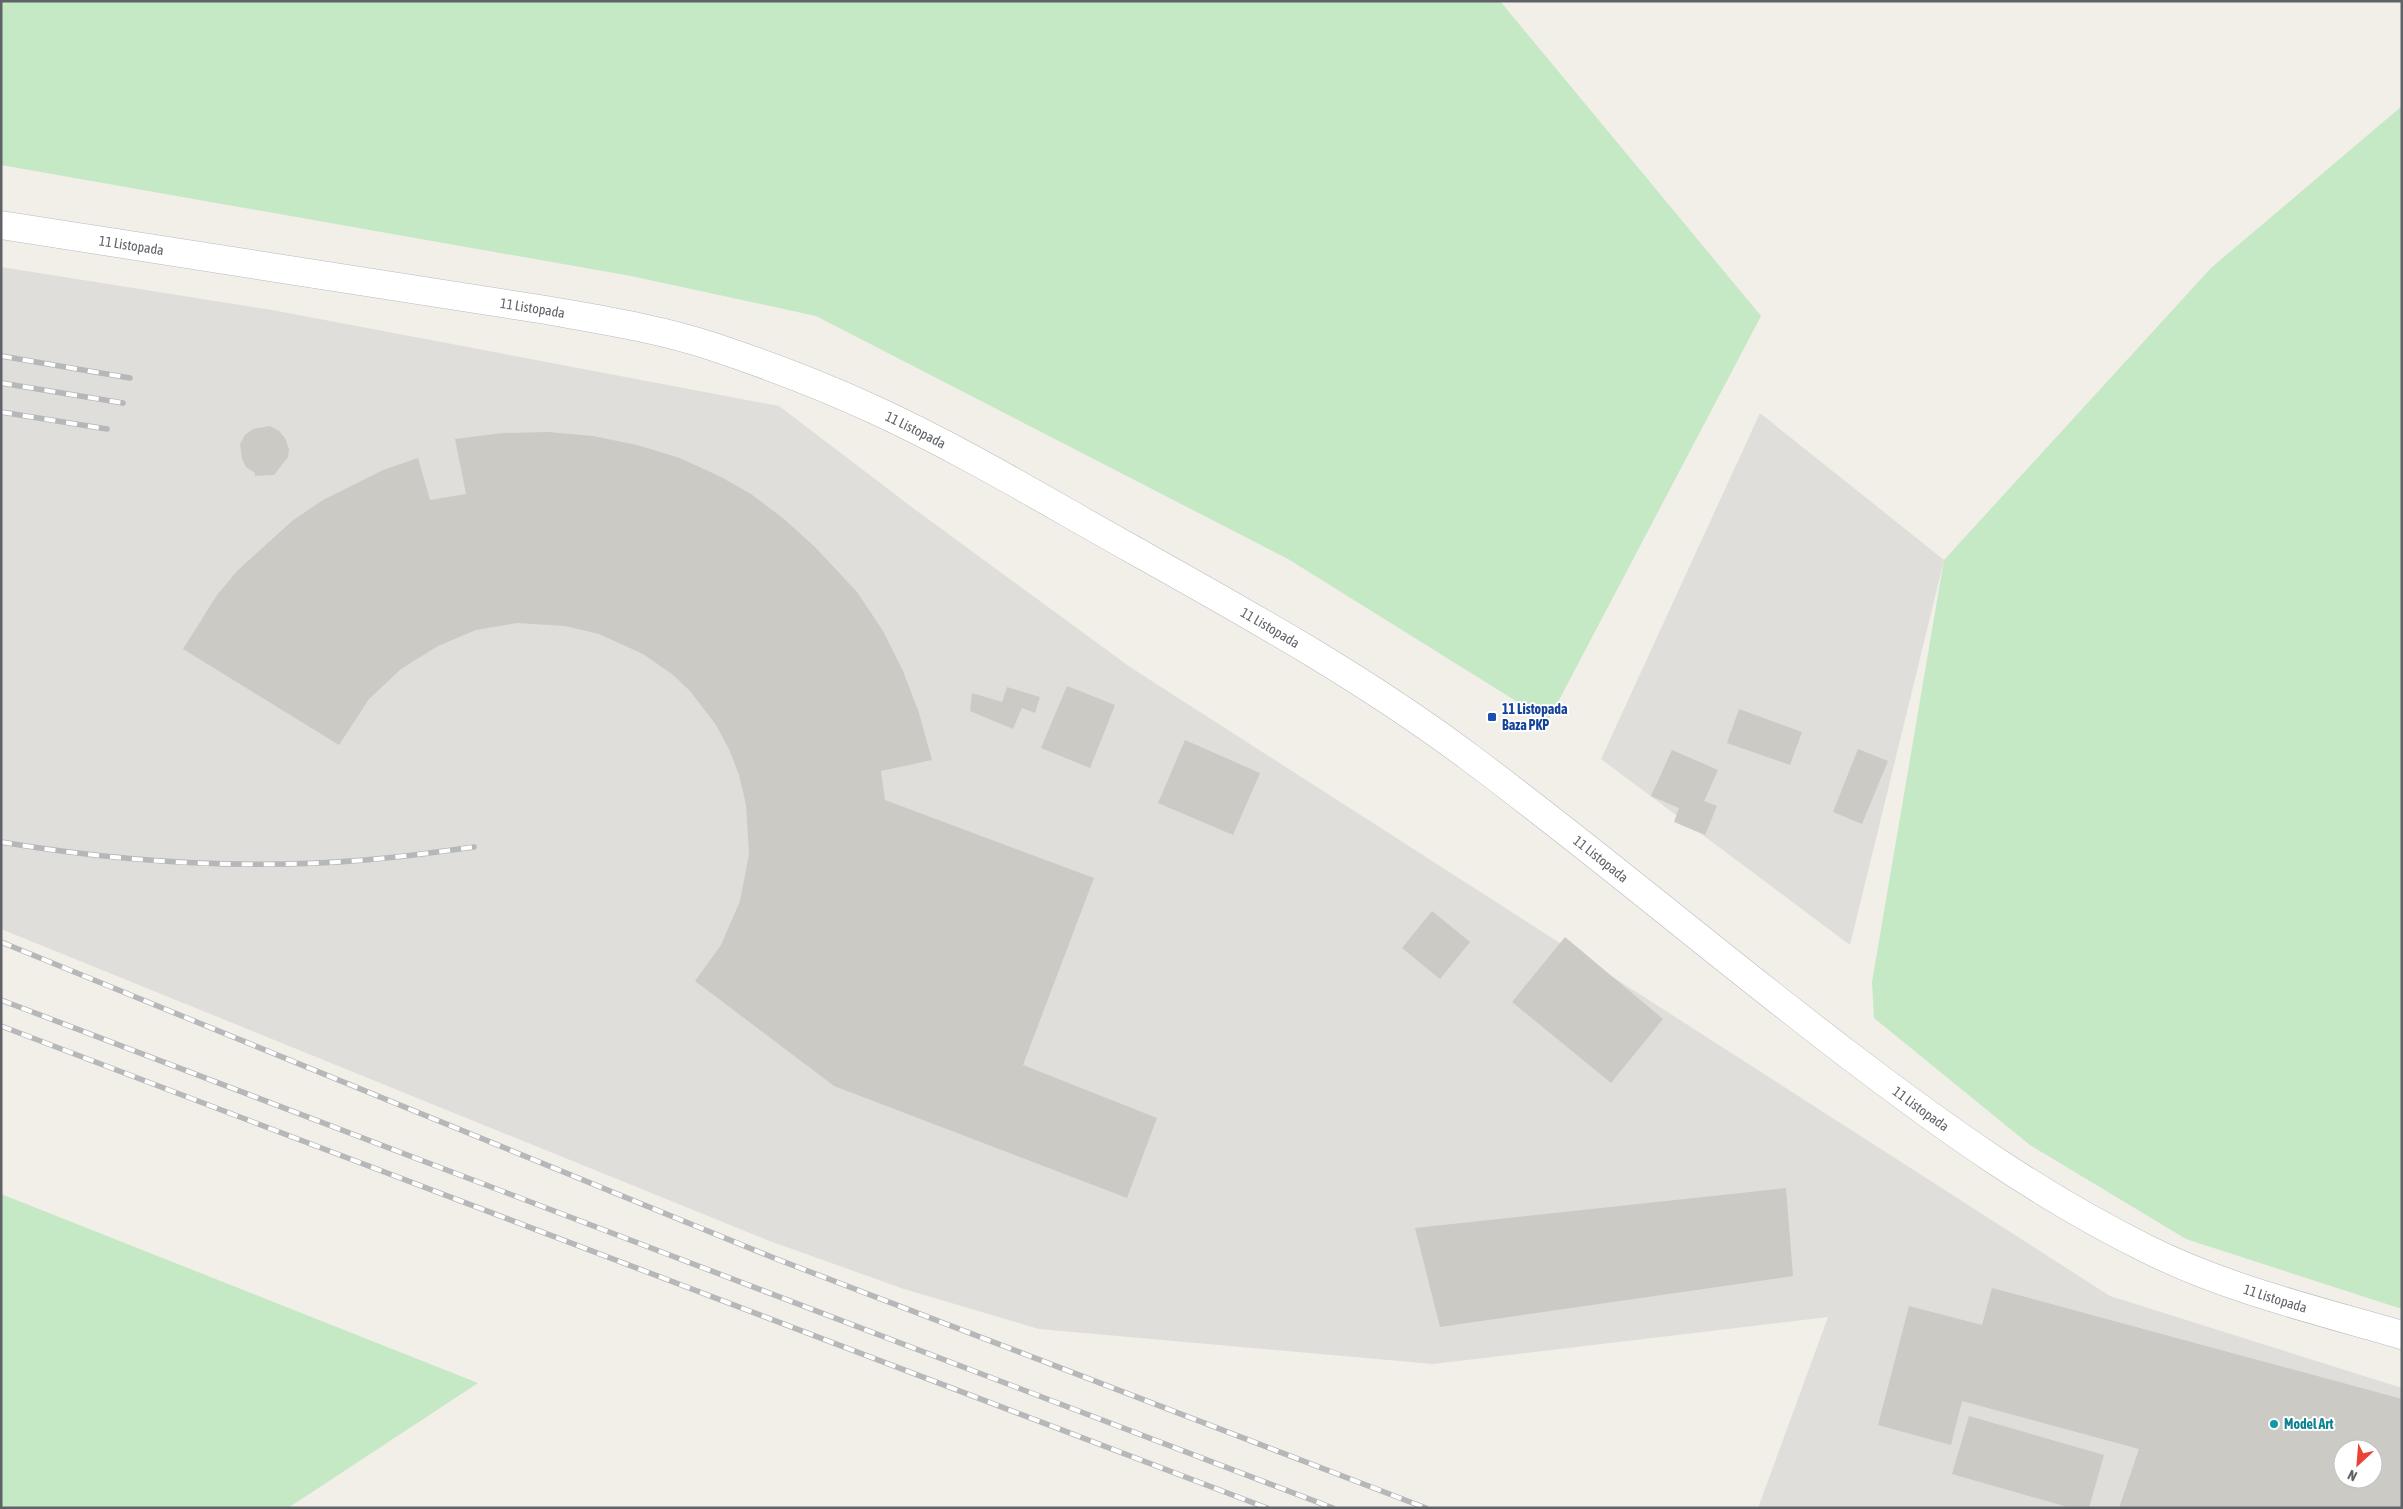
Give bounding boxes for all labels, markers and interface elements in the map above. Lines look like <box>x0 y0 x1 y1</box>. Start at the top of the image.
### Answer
street label: 11 Listopada <box>98 232 165 258</box>
street label: 11 Listopada <box>499 295 566 321</box>
street label: 11 Listopada <box>883 408 949 452</box>
street label: 11 Listopada <box>1238 604 1303 651</box>
place label: 11 Listopada Baza PKP <box>1502 701 1568 733</box>
marker: 11 Listopada Baza PKP <box>1486 711 1498 723</box>
street label: 11 Listopada <box>1570 832 1631 886</box>
street label: 11 Listopada <box>1890 1083 1952 1134</box>
street label: 11 Listopada <box>2241 1281 2309 1316</box>
place label: Model Art <box>2284 1416 2333 1432</box>
marker: Model Art <box>2268 1418 2280 1430</box>
north arrow <box>2333 1439 2383 1489</box>
text: N <box>2345 1467 2360 1485</box>

